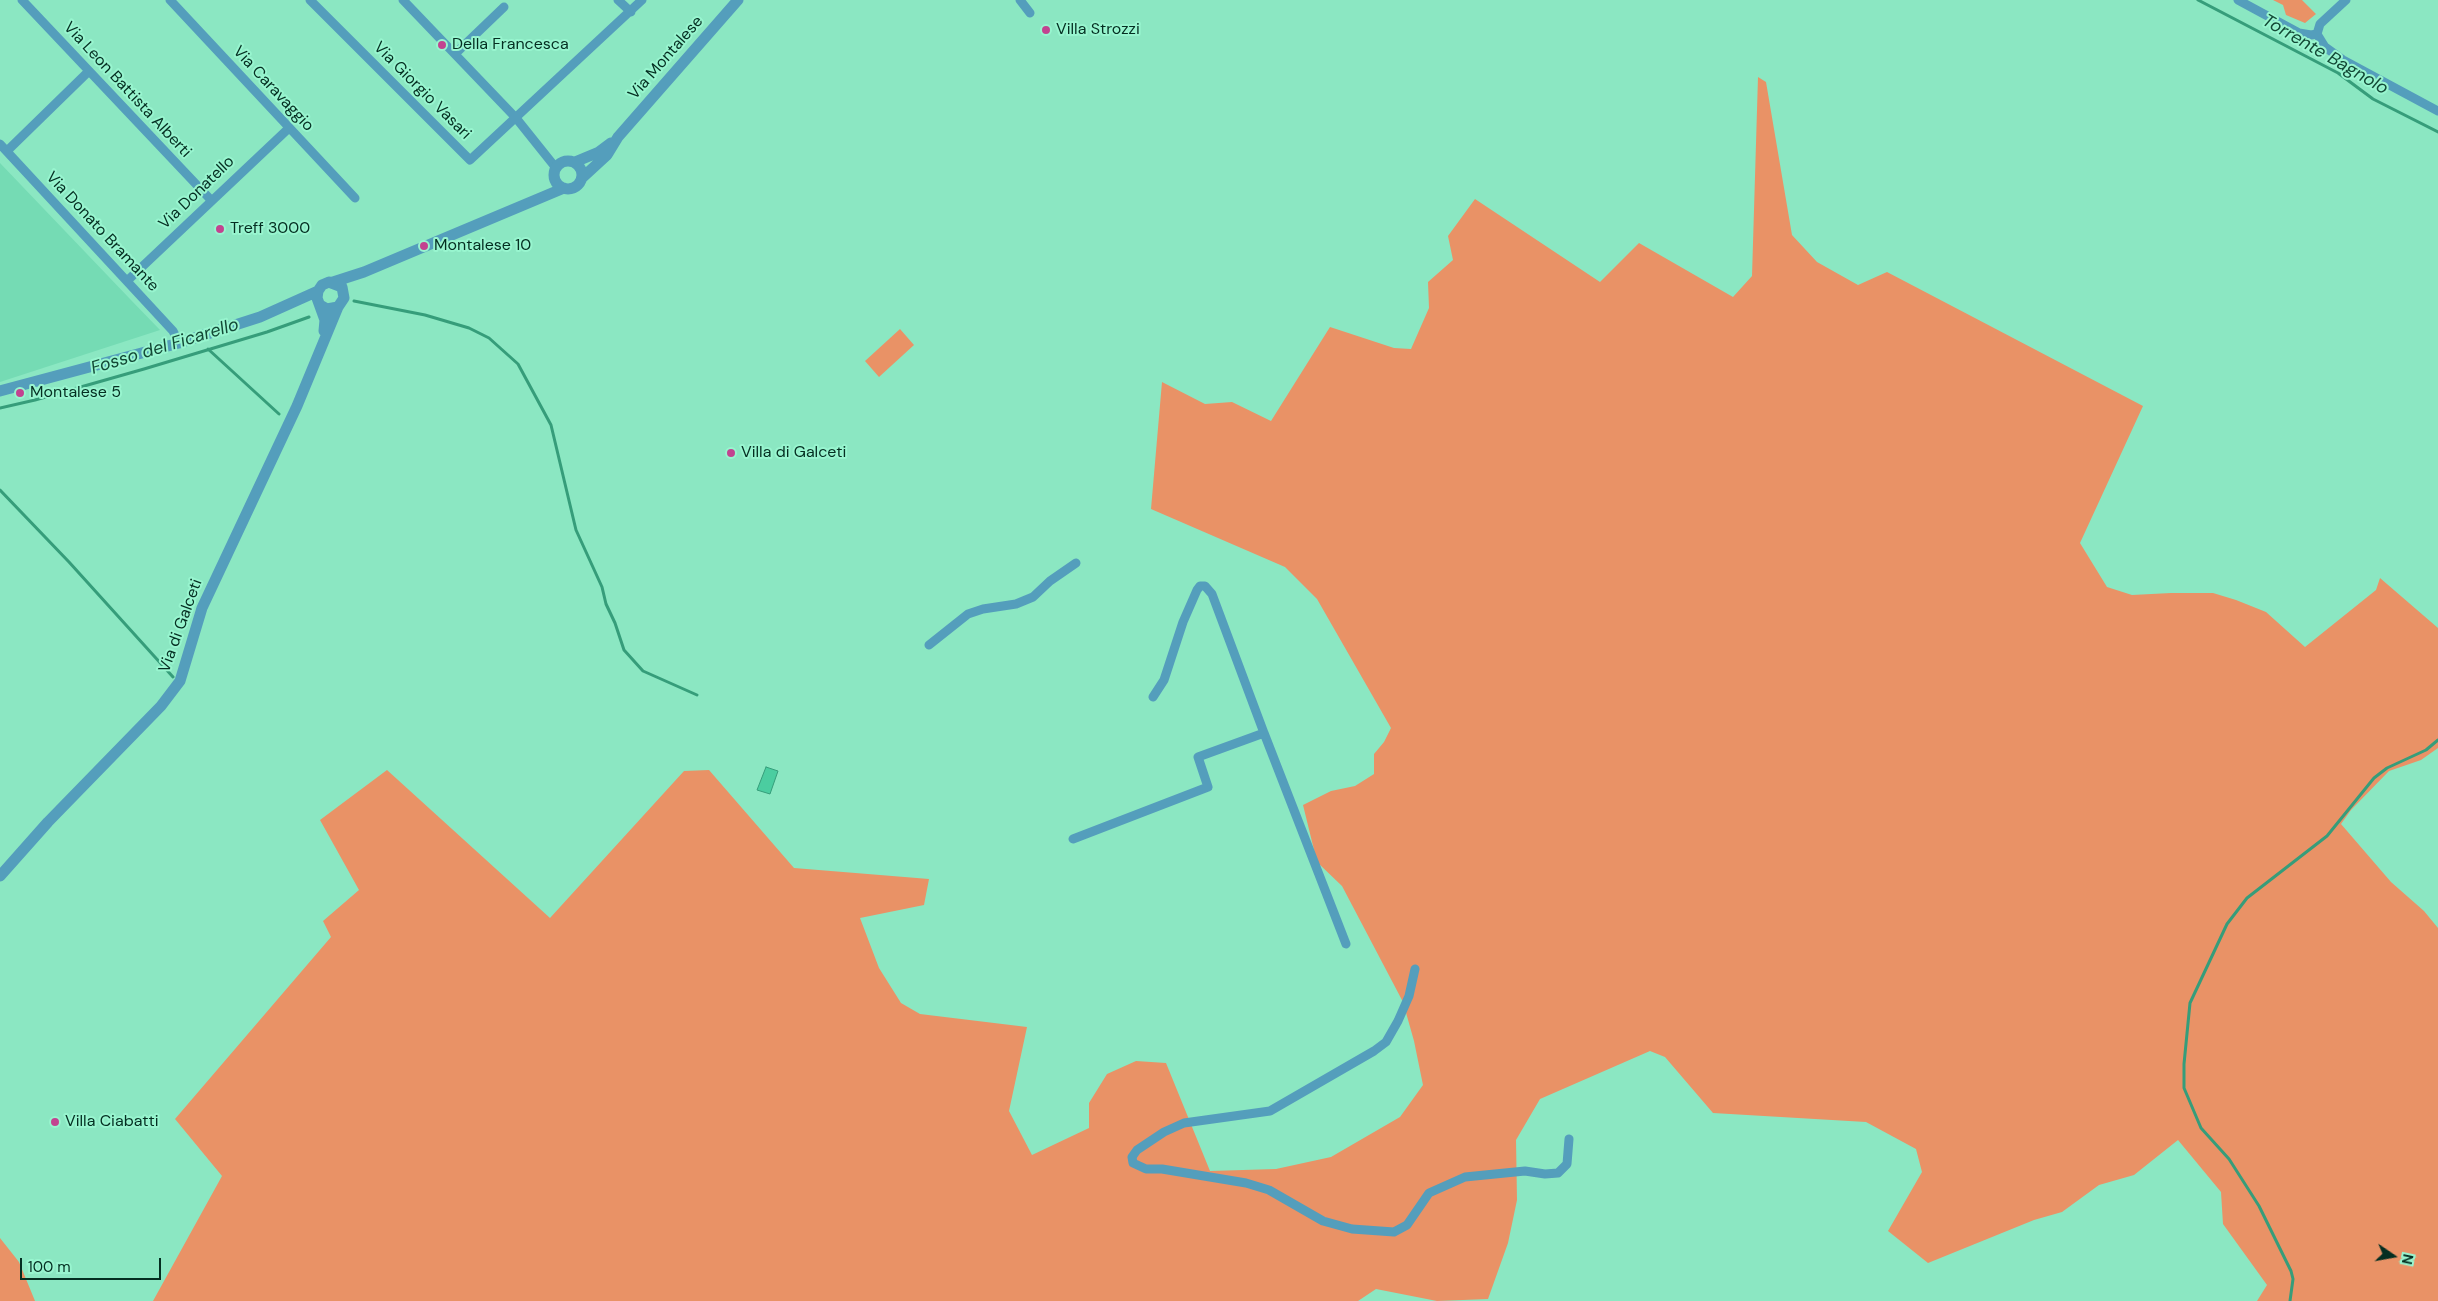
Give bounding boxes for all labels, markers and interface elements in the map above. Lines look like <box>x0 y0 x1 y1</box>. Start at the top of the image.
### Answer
water label: Torrente Bagnolo <box>2258 10 2392 100</box>
street label: Via Montalese <box>625 12 707 104</box>
street label: Via Leon Battista Alberti <box>59 18 195 162</box>
place label: Villa Strozzi <box>1056 20 1140 40</box>
marker: Villa Strozzi <box>1040 24 1052 36</box>
place label: Della Francesca <box>452 35 569 55</box>
street label: Via Giorgio Vasari <box>369 38 475 144</box>
marker: Della Francesca <box>436 39 448 51</box>
street label: Via Caravaggio <box>228 42 318 136</box>
street label: Via Donatello <box>155 152 239 234</box>
street label: Via Donato Bramante <box>41 168 163 296</box>
place label: Treff 3000 <box>230 219 310 239</box>
marker: Treff 3000 <box>214 223 226 235</box>
place label: Montalese 10 <box>434 236 531 256</box>
marker: Montalese 10 <box>418 240 430 252</box>
water label: Fosso del Ficarello <box>88 314 242 380</box>
place label: Montalese 5 <box>30 383 121 403</box>
marker: Montalese 5 <box>14 387 26 399</box>
place label: Villa di Galceti <box>741 443 846 463</box>
marker: Villa di Galceti <box>725 447 737 459</box>
street label: Via di Galceti <box>155 577 207 675</box>
place label: Villa Ciabatti <box>65 1112 159 1132</box>
marker: Villa Ciabatti <box>49 1116 61 1128</box>
north arrow <box>2368 1231 2418 1281</box>
scale bar <box>22 1248 164 1280</box>
text: N <box>2398 1252 2418 1266</box>
text: 100 m <box>28 1257 71 1277</box>

